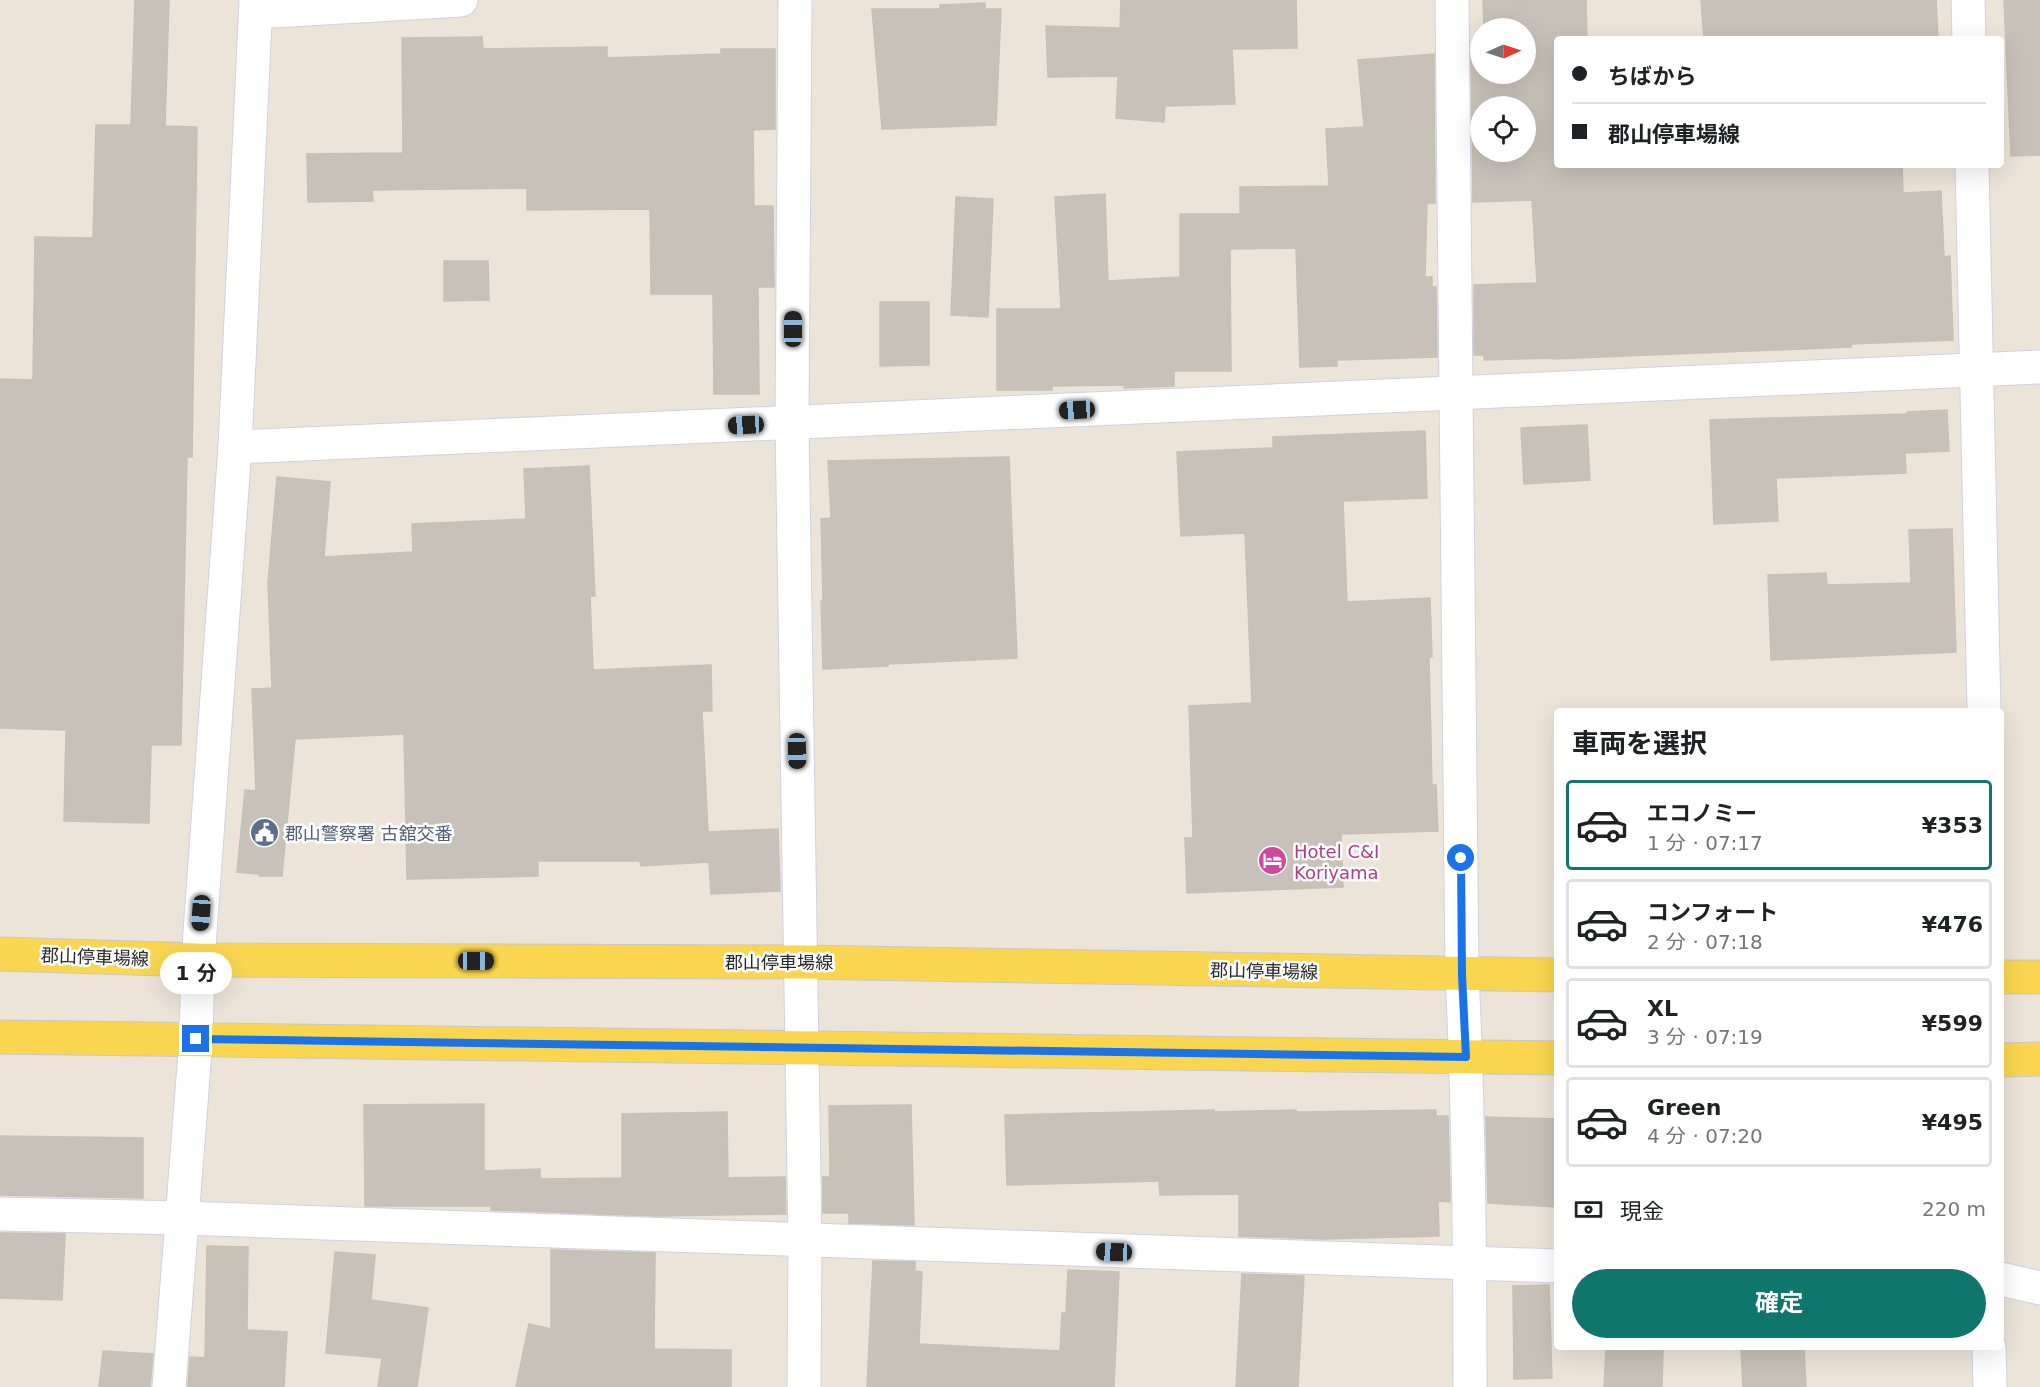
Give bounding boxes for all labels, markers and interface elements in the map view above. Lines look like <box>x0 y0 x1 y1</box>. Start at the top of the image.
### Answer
north arrow <box>1470 18 1536 84</box>
map controls <box>1470 18 1536 162</box>
text: ちばから <box>1608 64 1696 89</box>
button: locate <box>1470 96 1536 162</box>
text: 郡山停車場線 <box>1608 122 1740 147</box>
car <box>784 311 802 347</box>
car <box>1059 400 1095 420</box>
car <box>728 415 764 435</box>
text: 車両を選択 <box>1572 728 1707 759</box>
car <box>788 733 806 769</box>
icon: car <box>1575 798 1629 852</box>
text: エコノミー <box>1647 801 1757 826</box>
text: ¥353 <box>1922 813 1983 838</box>
public building icon: 郡山警察署 古舘交番 <box>248 817 280 849</box>
place label: 郡山警察署 古舘交番 <box>285 823 453 844</box>
text: 1 分 · 07:17 <box>1647 831 1763 855</box>
place label: Hotel C&I Koriyama <box>1294 841 1379 883</box>
route start <box>1447 844 1474 871</box>
hotel icon: Hotel C&I Koriyama <box>1257 845 1289 877</box>
car <box>191 894 211 932</box>
icon: car <box>1575 897 1629 951</box>
text: コンフォート <box>1647 900 1778 925</box>
text: ¥476 <box>1922 912 1983 937</box>
text: 2 分 · 07:18 <box>1647 930 1763 954</box>
street label: 郡山停車場線 <box>41 945 149 969</box>
callout: 1 分 <box>160 952 232 994</box>
car <box>458 952 494 970</box>
street label: 郡山停車場線 <box>725 952 833 973</box>
street label: 郡山停車場線 <box>1210 960 1318 982</box>
text: 1 分 <box>176 961 216 985</box>
icon: car <box>1575 996 1629 1050</box>
text: XL <box>1647 996 1678 1021</box>
text: ¥599 <box>1922 1011 1983 1036</box>
route end <box>182 1025 209 1052</box>
text: 3 分 · 07:19 <box>1647 1025 1763 1049</box>
icon: car <box>1575 1095 1629 1149</box>
text: Green <box>1647 1095 1721 1120</box>
text: ¥495 <box>1922 1110 1983 1135</box>
text: 4 分 · 07:20 <box>1647 1124 1763 1148</box>
icon: cash <box>1572 1193 1605 1226</box>
text: 220 m <box>1922 1197 1986 1221</box>
text: 現金 <box>1620 1199 1664 1224</box>
car <box>1096 1242 1132 1262</box>
button: 確定 <box>1572 1269 1986 1338</box>

